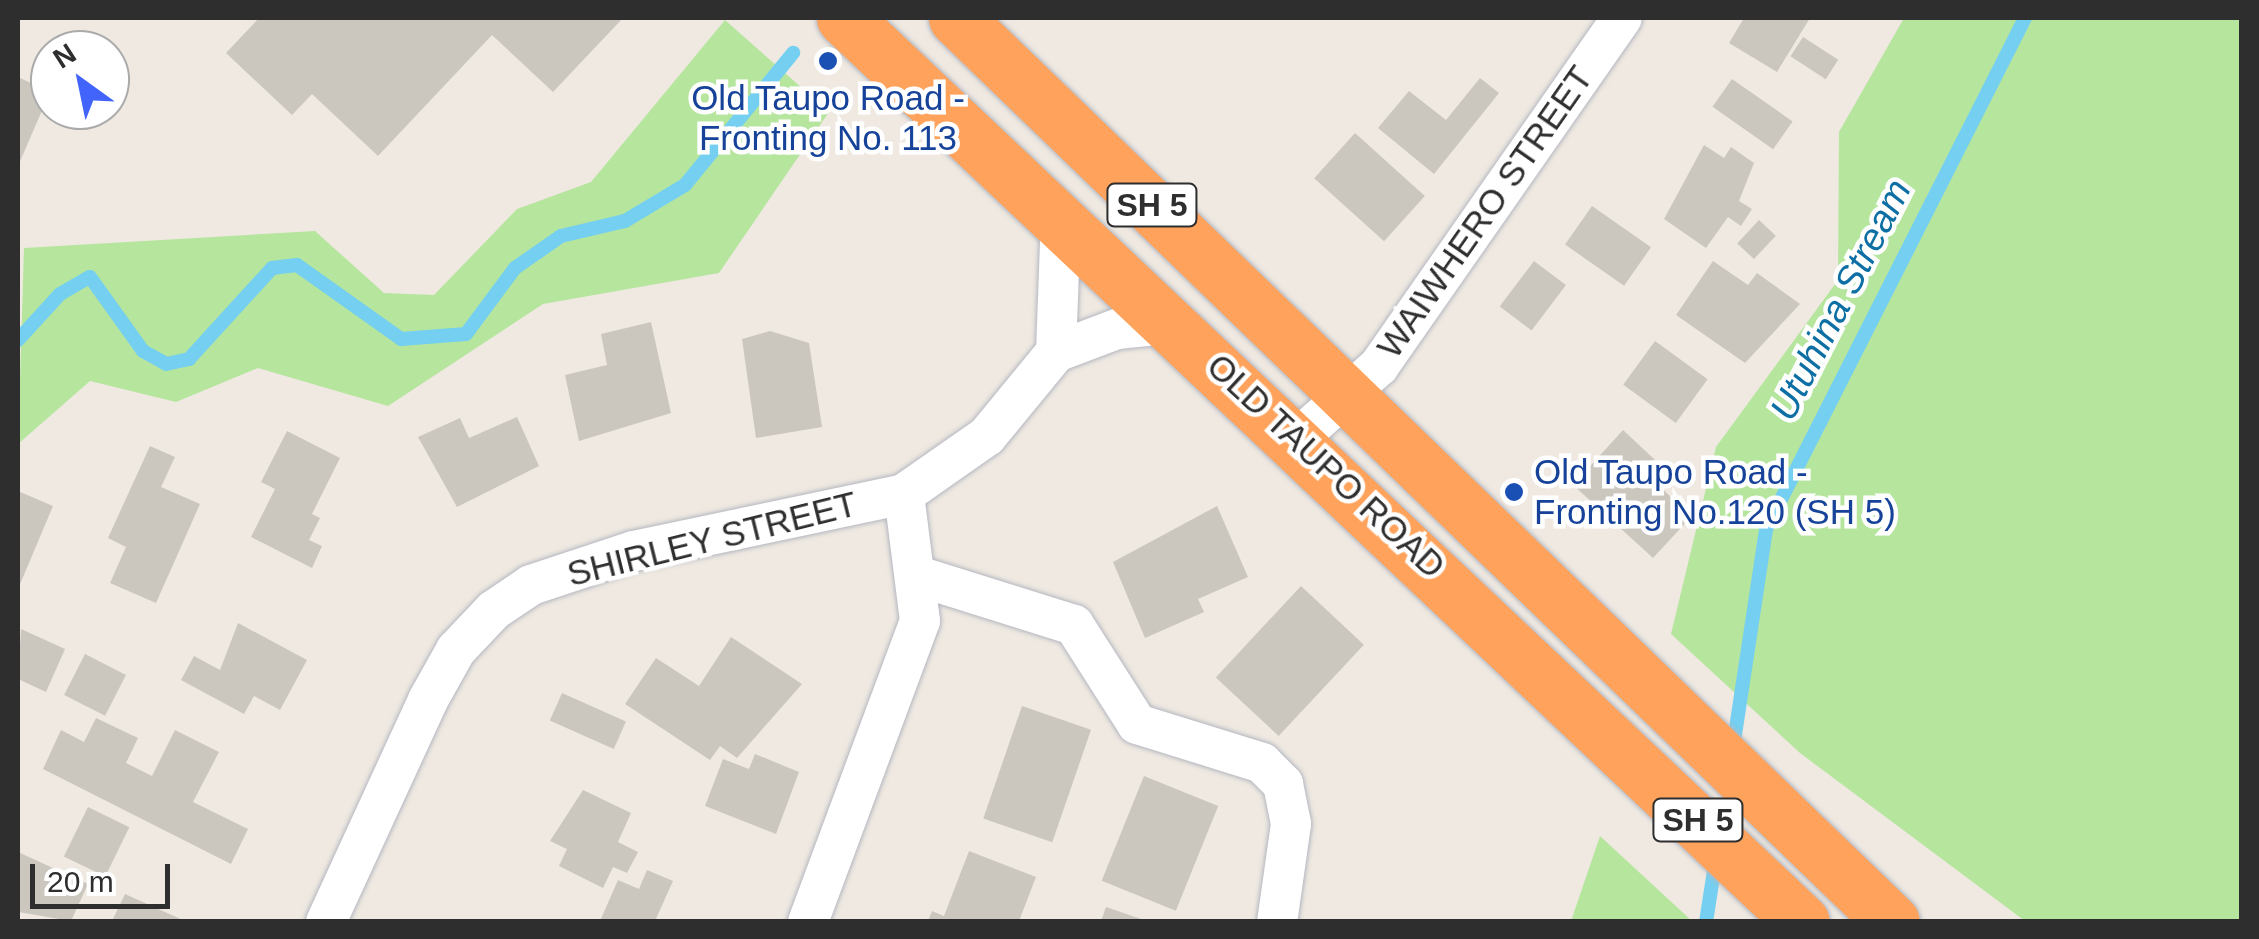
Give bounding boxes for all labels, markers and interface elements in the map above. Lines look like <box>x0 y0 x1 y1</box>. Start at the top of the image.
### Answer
north arrow <box>30 30 130 130</box>
text: N <box>48 38 81 75</box>
marker: Old Taupo Road - Fronting No. 113 <box>817 50 839 72</box>
street label: WAIWHERO STREET <box>1368 58 1602 366</box>
place label: Old Taupo Road - Fronting No. 113 <box>691 77 965 159</box>
water label: Utuhina Stream <box>1761 172 1921 428</box>
road number: SH 5 <box>1104 178 1200 232</box>
street label: OLD TAUPO ROAD <box>1198 345 1454 587</box>
place label: Old Taupo Road - Fronting No.120 (SH 5) <box>1534 451 1896 533</box>
marker: Old Taupo Road - Fronting No.120 (SH 5) <box>1503 481 1525 503</box>
street label: SHIRLEY STREET <box>563 483 861 595</box>
road number: SH 5 <box>1650 793 1746 847</box>
scale bar <box>35 844 175 906</box>
text: 20 m <box>47 865 114 898</box>

